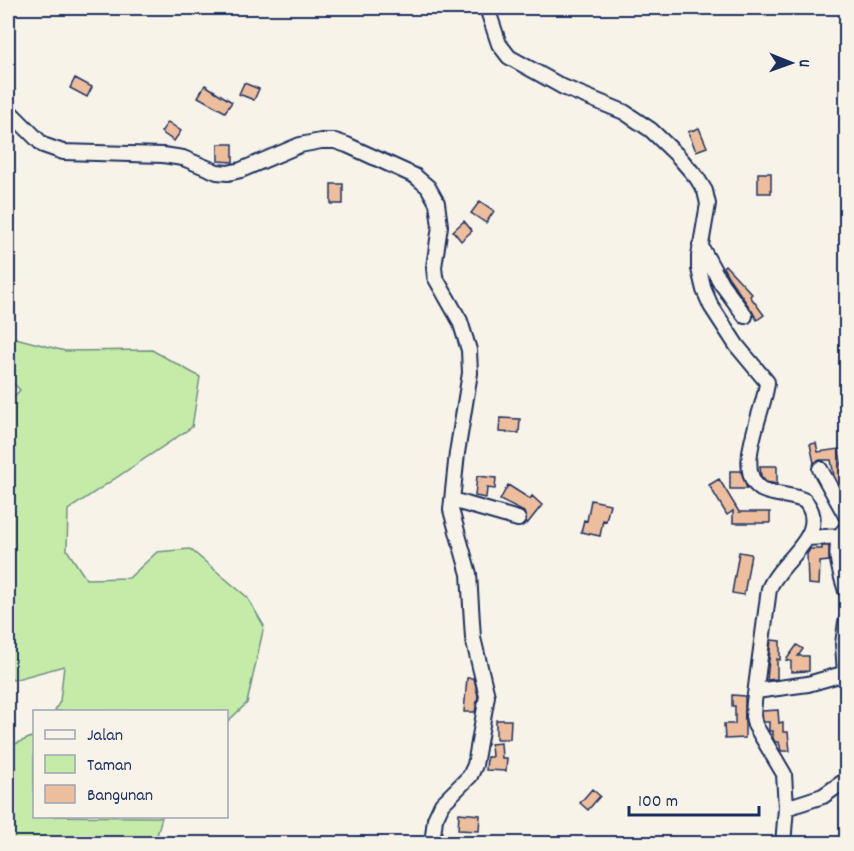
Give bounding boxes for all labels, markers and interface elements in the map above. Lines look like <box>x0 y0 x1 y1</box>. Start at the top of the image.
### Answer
north arrow <box>761 33 821 93</box>
text: U <box>792 59 815 68</box>
legend <box>33 710 228 818</box>
text: Jalan <box>87 724 123 749</box>
text: Taman <box>87 754 132 779</box>
scale bar <box>629 779 760 817</box>
text: Bangunan <box>87 784 153 809</box>
text: 100 m <box>638 790 678 815</box>

